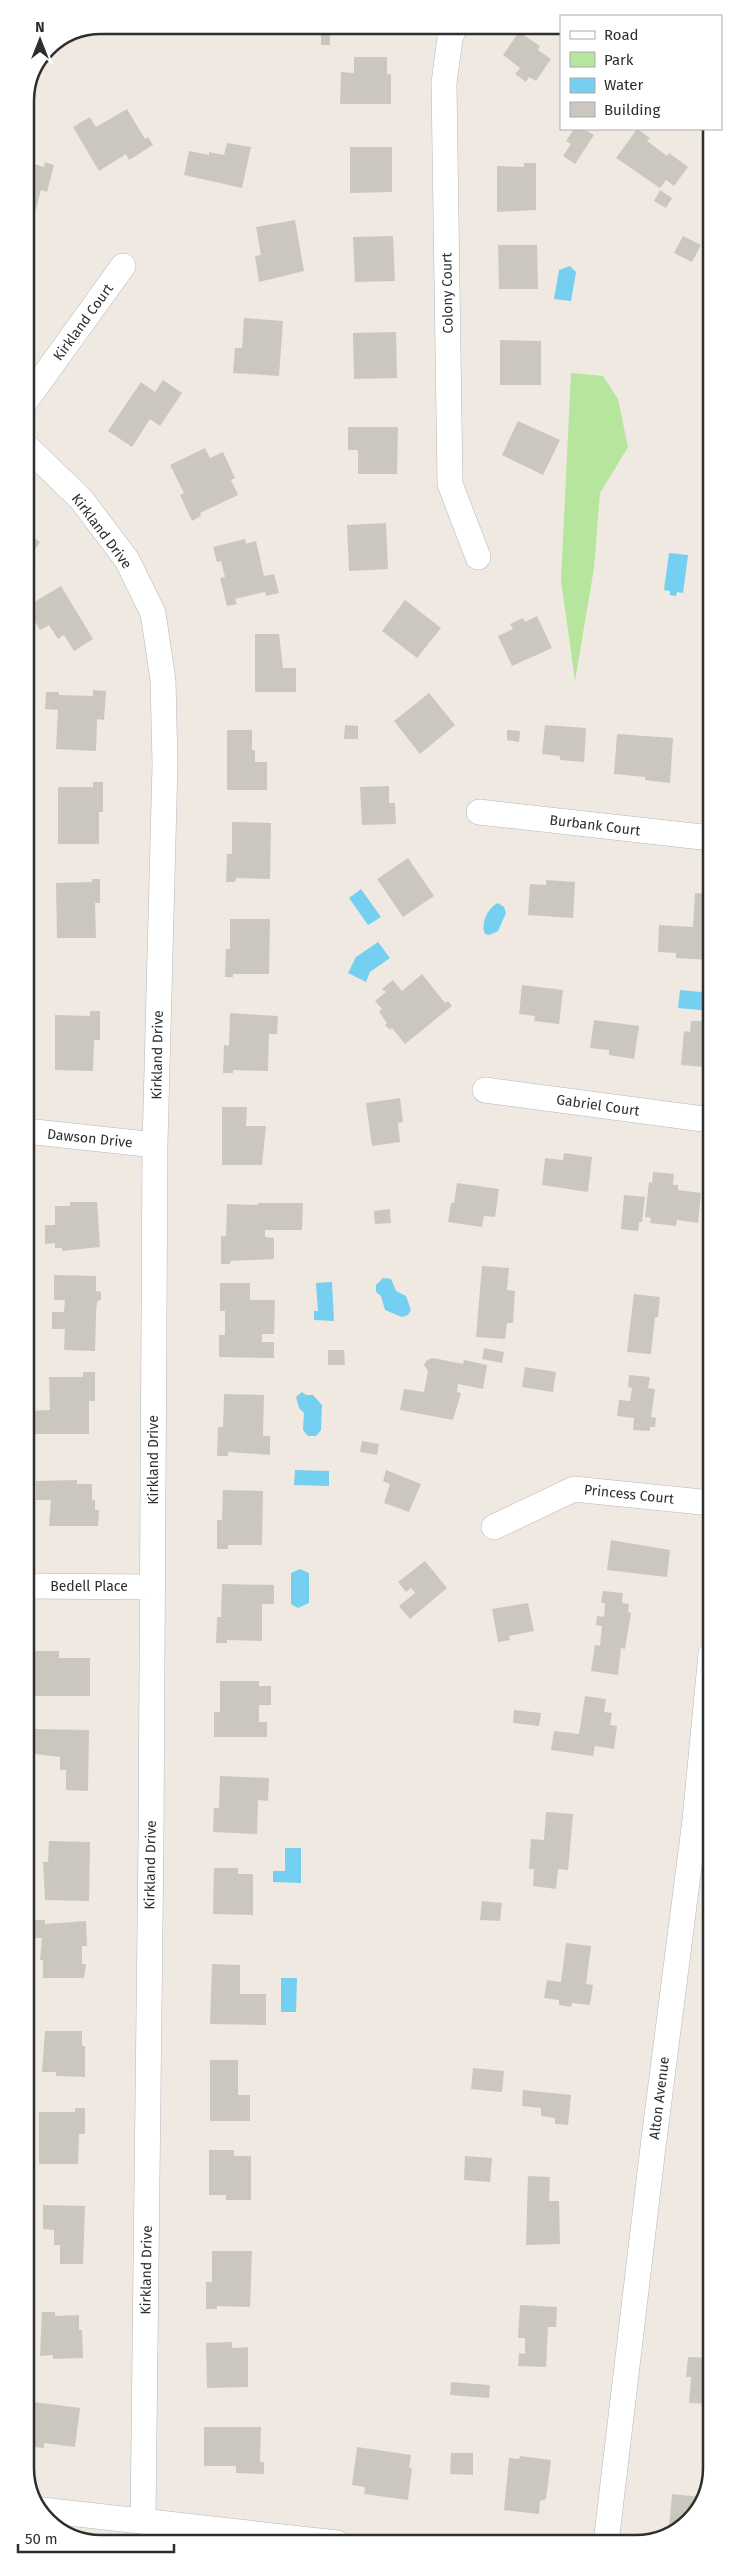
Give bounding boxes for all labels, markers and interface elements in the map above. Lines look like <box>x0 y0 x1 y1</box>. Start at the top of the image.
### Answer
north arrow <box>15 15 65 65</box>
legend <box>560 15 722 130</box>
text: N <box>35 19 45 36</box>
text: Road <box>604 26 639 44</box>
text: Park <box>604 51 634 69</box>
text: Water <box>604 76 643 94</box>
text: Building <box>604 101 660 119</box>
street label: Colony Court <box>438 251 457 334</box>
street label: Kirkland Court <box>50 280 118 364</box>
street label: Kirkland Drive <box>68 490 135 572</box>
street label: Burbank Court <box>549 811 642 840</box>
street label: Kirkland Drive <box>148 1010 167 1100</box>
street label: Gabriel Court <box>555 1091 642 1120</box>
street label: Dawson Drive <box>46 1126 134 1151</box>
street label: Kirkland Drive <box>145 1415 162 1505</box>
street label: Princess Court <box>583 1481 676 1508</box>
street label: Bedell Place <box>50 1578 128 1595</box>
street label: Kirkland Drive <box>141 1820 160 1910</box>
street label: Alton Avenue <box>646 2056 673 2141</box>
street label: Kirkland Drive <box>137 2225 156 2315</box>
scale bar <box>18 2522 174 2554</box>
text: 50 m <box>25 2530 58 2548</box>

